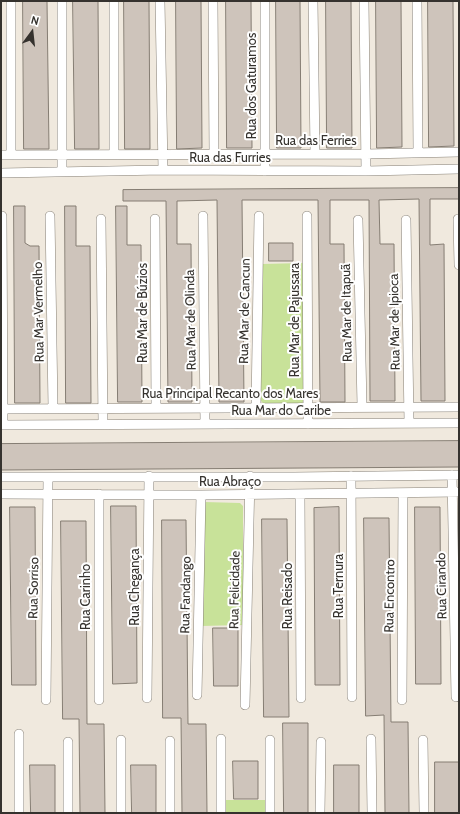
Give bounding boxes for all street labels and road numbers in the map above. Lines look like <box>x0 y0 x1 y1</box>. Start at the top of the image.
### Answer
street label: Rua dos Gaturamos <box>244 33 260 139</box>
street label: Rua das Ferries <box>275 133 357 149</box>
street label: Rua das Furries <box>189 150 271 166</box>
street label: Rua Mar de Cancun <box>236 258 254 364</box>
street label: Rua Mar Vermelho <box>30 262 48 362</box>
street label: Rua Mar de Búzios <box>135 263 151 363</box>
street label: Rua Mar de Pajussara <box>287 263 303 377</box>
street label: Rua Mar de Itapuã <box>338 264 356 362</box>
street label: Rua Mar de Olinda <box>182 270 200 370</box>
street label: Rua Mar de Ipioca <box>386 274 404 370</box>
street label: Rua Principal Recanto dos Mares <box>142 386 318 402</box>
street label: Rua Mar do Caribe <box>231 403 331 419</box>
street label: Rua Abraço <box>199 474 261 490</box>
street label: Rua Chegança <box>127 548 143 626</box>
street label: Rua Felicidade <box>227 551 243 629</box>
street label: Rua Cirando <box>434 553 450 619</box>
street label: Rua Ternura <box>331 554 347 618</box>
street label: Rua Fandango <box>178 556 194 634</box>
street label: Rua Sorriso <box>26 557 42 619</box>
street label: Rua Encontro <box>382 559 398 633</box>
street label: Rua Reisado <box>280 563 296 629</box>
street label: Rua Carinho <box>78 564 94 630</box>

